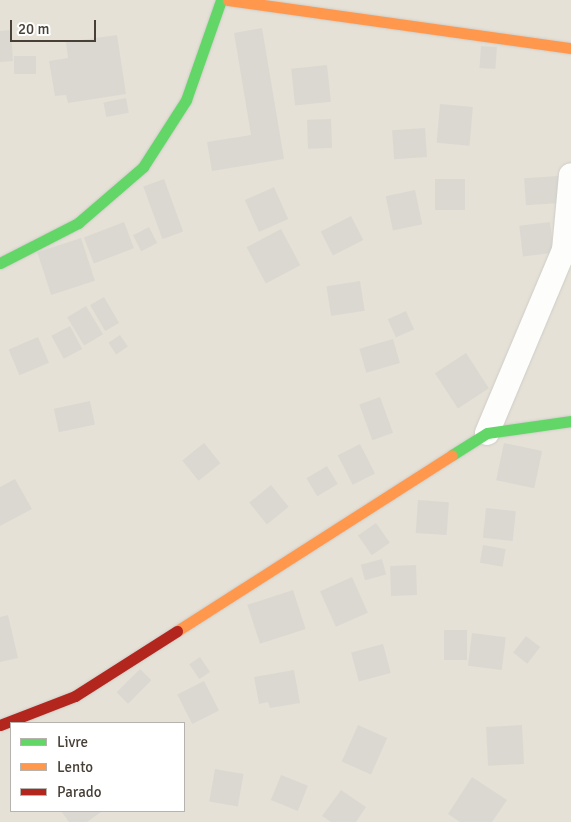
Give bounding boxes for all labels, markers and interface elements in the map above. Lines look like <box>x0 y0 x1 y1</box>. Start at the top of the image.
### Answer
scale bar <box>12 10 99 42</box>
text: 20 m <box>18 20 49 38</box>
legend <box>10 722 185 812</box>
text: Livre <box>57 733 88 751</box>
text: Lento <box>57 758 93 776</box>
text: Parado <box>57 783 102 801</box>

